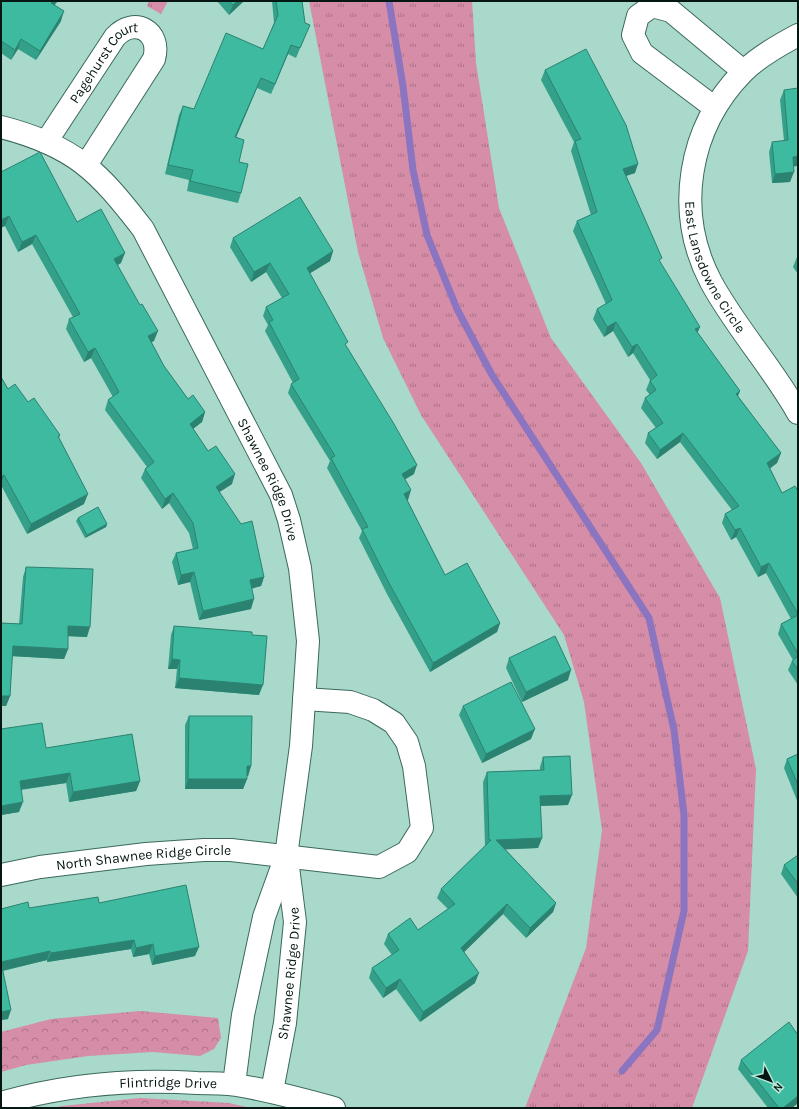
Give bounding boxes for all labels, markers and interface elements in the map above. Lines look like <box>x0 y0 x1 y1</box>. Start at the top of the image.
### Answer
street label: Pagehurst Court <box>65 19 139 106</box>
street label: East Lansdowne Circle <box>682 201 749 336</box>
street label: Shawnee Ridge Drive <box>234 415 302 543</box>
street label: North Shawnee Ridge Circle <box>55 842 231 873</box>
street label: Shawnee Ridge Drive <box>273 906 304 1041</box>
north arrow <box>751 1061 791 1101</box>
street label: Flintridge Drive <box>119 1073 217 1092</box>
text: N <box>771 1080 786 1095</box>

